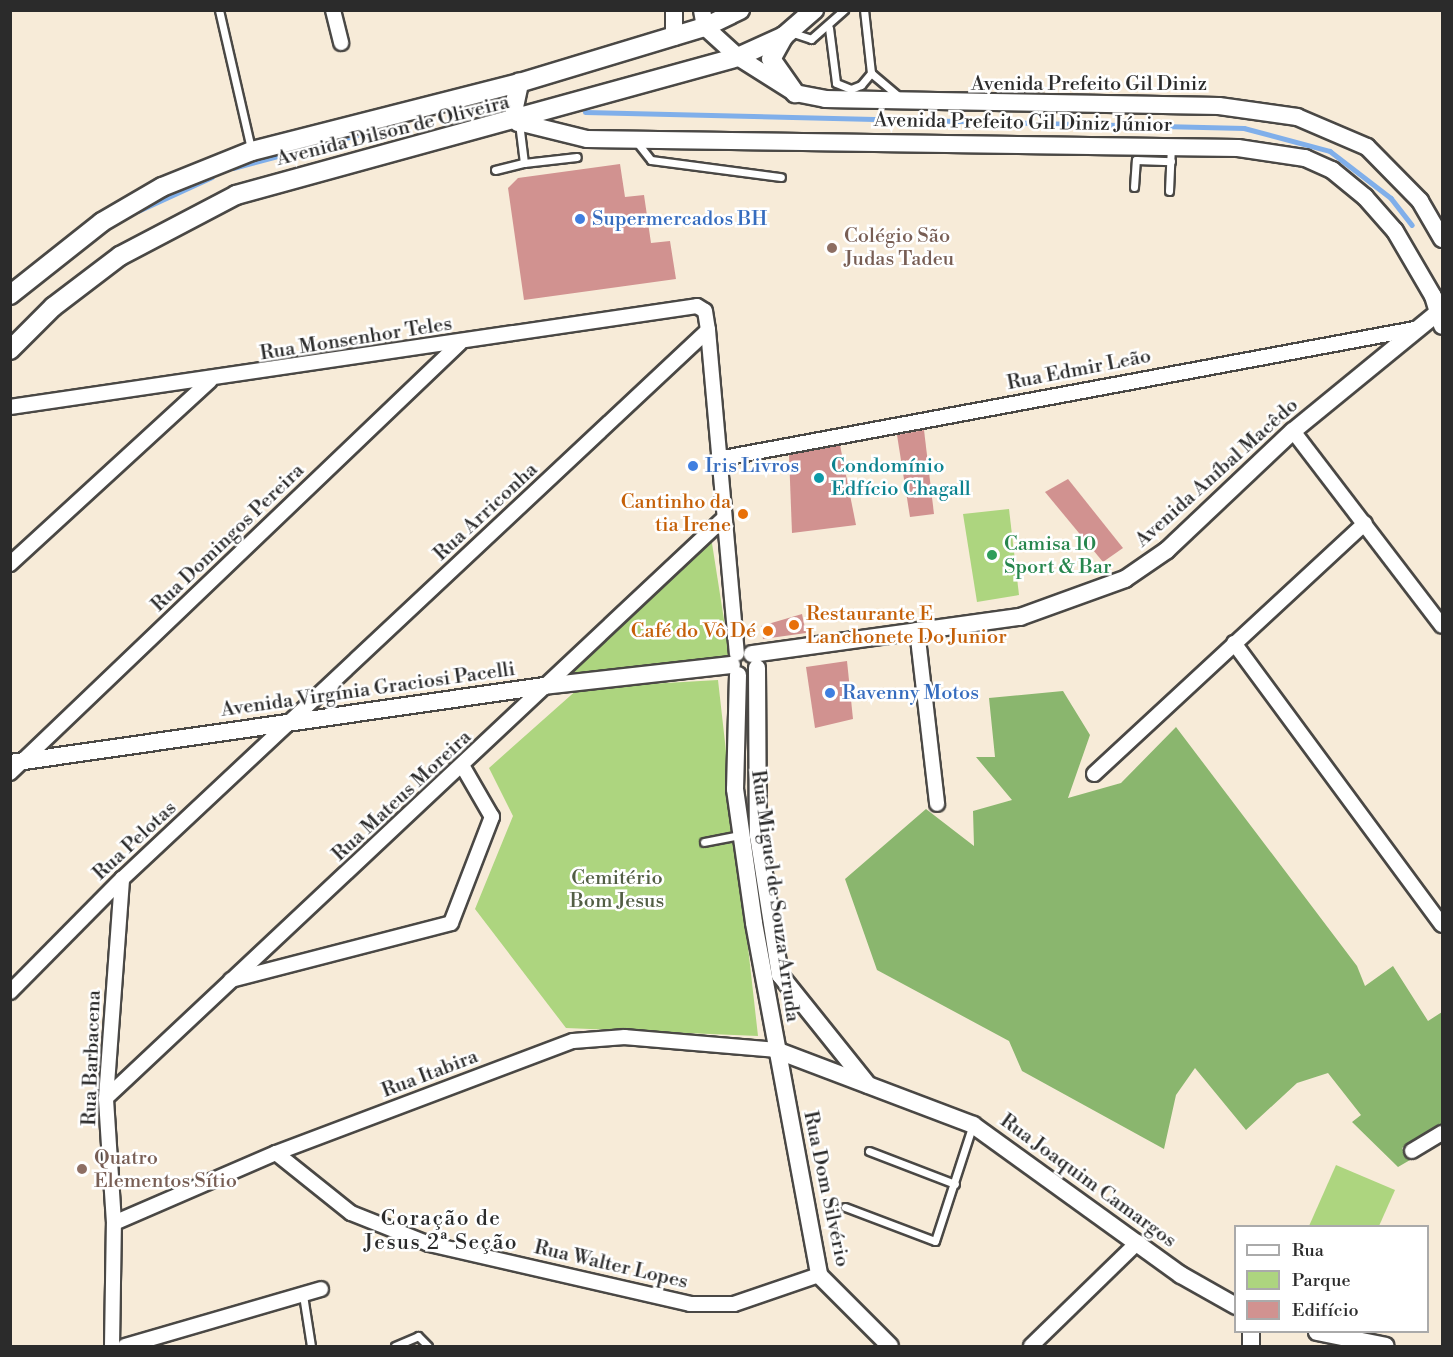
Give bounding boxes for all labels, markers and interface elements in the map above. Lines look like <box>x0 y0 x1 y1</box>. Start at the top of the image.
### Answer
street label: Avenida Prefeito Gil Diniz <box>971 72 1207 96</box>
street label: Avenida Dilson de Oliveira <box>274 90 512 172</box>
street label: Avenida Prefeito Gil Diniz Júnior <box>874 108 1172 138</box>
place label: Supermercados BH <box>592 207 767 231</box>
marker: Supermercados BH <box>573 212 587 226</box>
place label: Colégio São Judas Tadeu <box>844 225 954 272</box>
marker: Colégio São Judas Tadeu <box>825 241 839 255</box>
street label: Rua Monsenhor Teles <box>258 312 454 366</box>
street label: Rua Edmir Leão <box>1005 344 1153 396</box>
street label: Avenida Aníbal Macêdo <box>1131 393 1303 553</box>
place label: Iris Livros <box>705 454 799 478</box>
place label: Condomínio Edfício Chagall <box>831 454 971 501</box>
street label: Rua Arriconha <box>429 458 543 566</box>
street label: Rua Domingos Pereira <box>147 459 309 617</box>
marker: Iris Livros <box>686 459 700 473</box>
marker: Condomínio Edfício Chagall <box>812 471 826 485</box>
place label: Cantinho da tia Irene <box>621 490 731 537</box>
marker: Cantinho da tia Irene <box>736 507 750 521</box>
place label: Camisa 10 Sport & Bar <box>1004 532 1112 579</box>
marker: Camisa 10 Sport & Bar <box>985 548 999 562</box>
place label: Restaurante E Lanchonete Do Junior <box>806 602 1007 649</box>
marker: Restaurante E Lanchonete Do Junior <box>787 618 801 632</box>
place label: Café do Vô Dé <box>631 619 756 643</box>
marker: Café do Vô Dé <box>761 624 775 638</box>
street label: Avenida Virgínia Graciosi Pacelli <box>219 657 517 723</box>
place label: Ravenny Motos <box>842 681 979 705</box>
marker: Ravenny Motos <box>823 686 837 700</box>
street label: Rua Mateus Moreira <box>328 725 476 867</box>
street label: Rua Miguel de Souza Arruda <box>745 769 805 1023</box>
street label: Rua Pelotas <box>88 796 182 886</box>
park label: Cemitério Bom Jesus <box>570 867 664 914</box>
street label: Rua Barbacena <box>78 990 106 1126</box>
street label: Rua Itabira <box>378 1045 482 1103</box>
street label: Rua Dom Silvério <box>798 1109 854 1269</box>
street label: Rua Joaquim Camargos <box>995 1109 1181 1253</box>
place label: Quatro Elementos Sítio <box>94 1146 237 1193</box>
marker: Quatro Elementos Sítio <box>75 1162 89 1176</box>
district label: Coração de Jesus 2ª Seção <box>374 1206 508 1256</box>
legend <box>1234 1225 1429 1333</box>
street label: Rua Walter Lopes <box>532 1236 690 1294</box>
text: Rua <box>1292 1239 1324 1262</box>
text: Parque <box>1292 1269 1351 1292</box>
text: Edifício <box>1292 1299 1359 1322</box>

